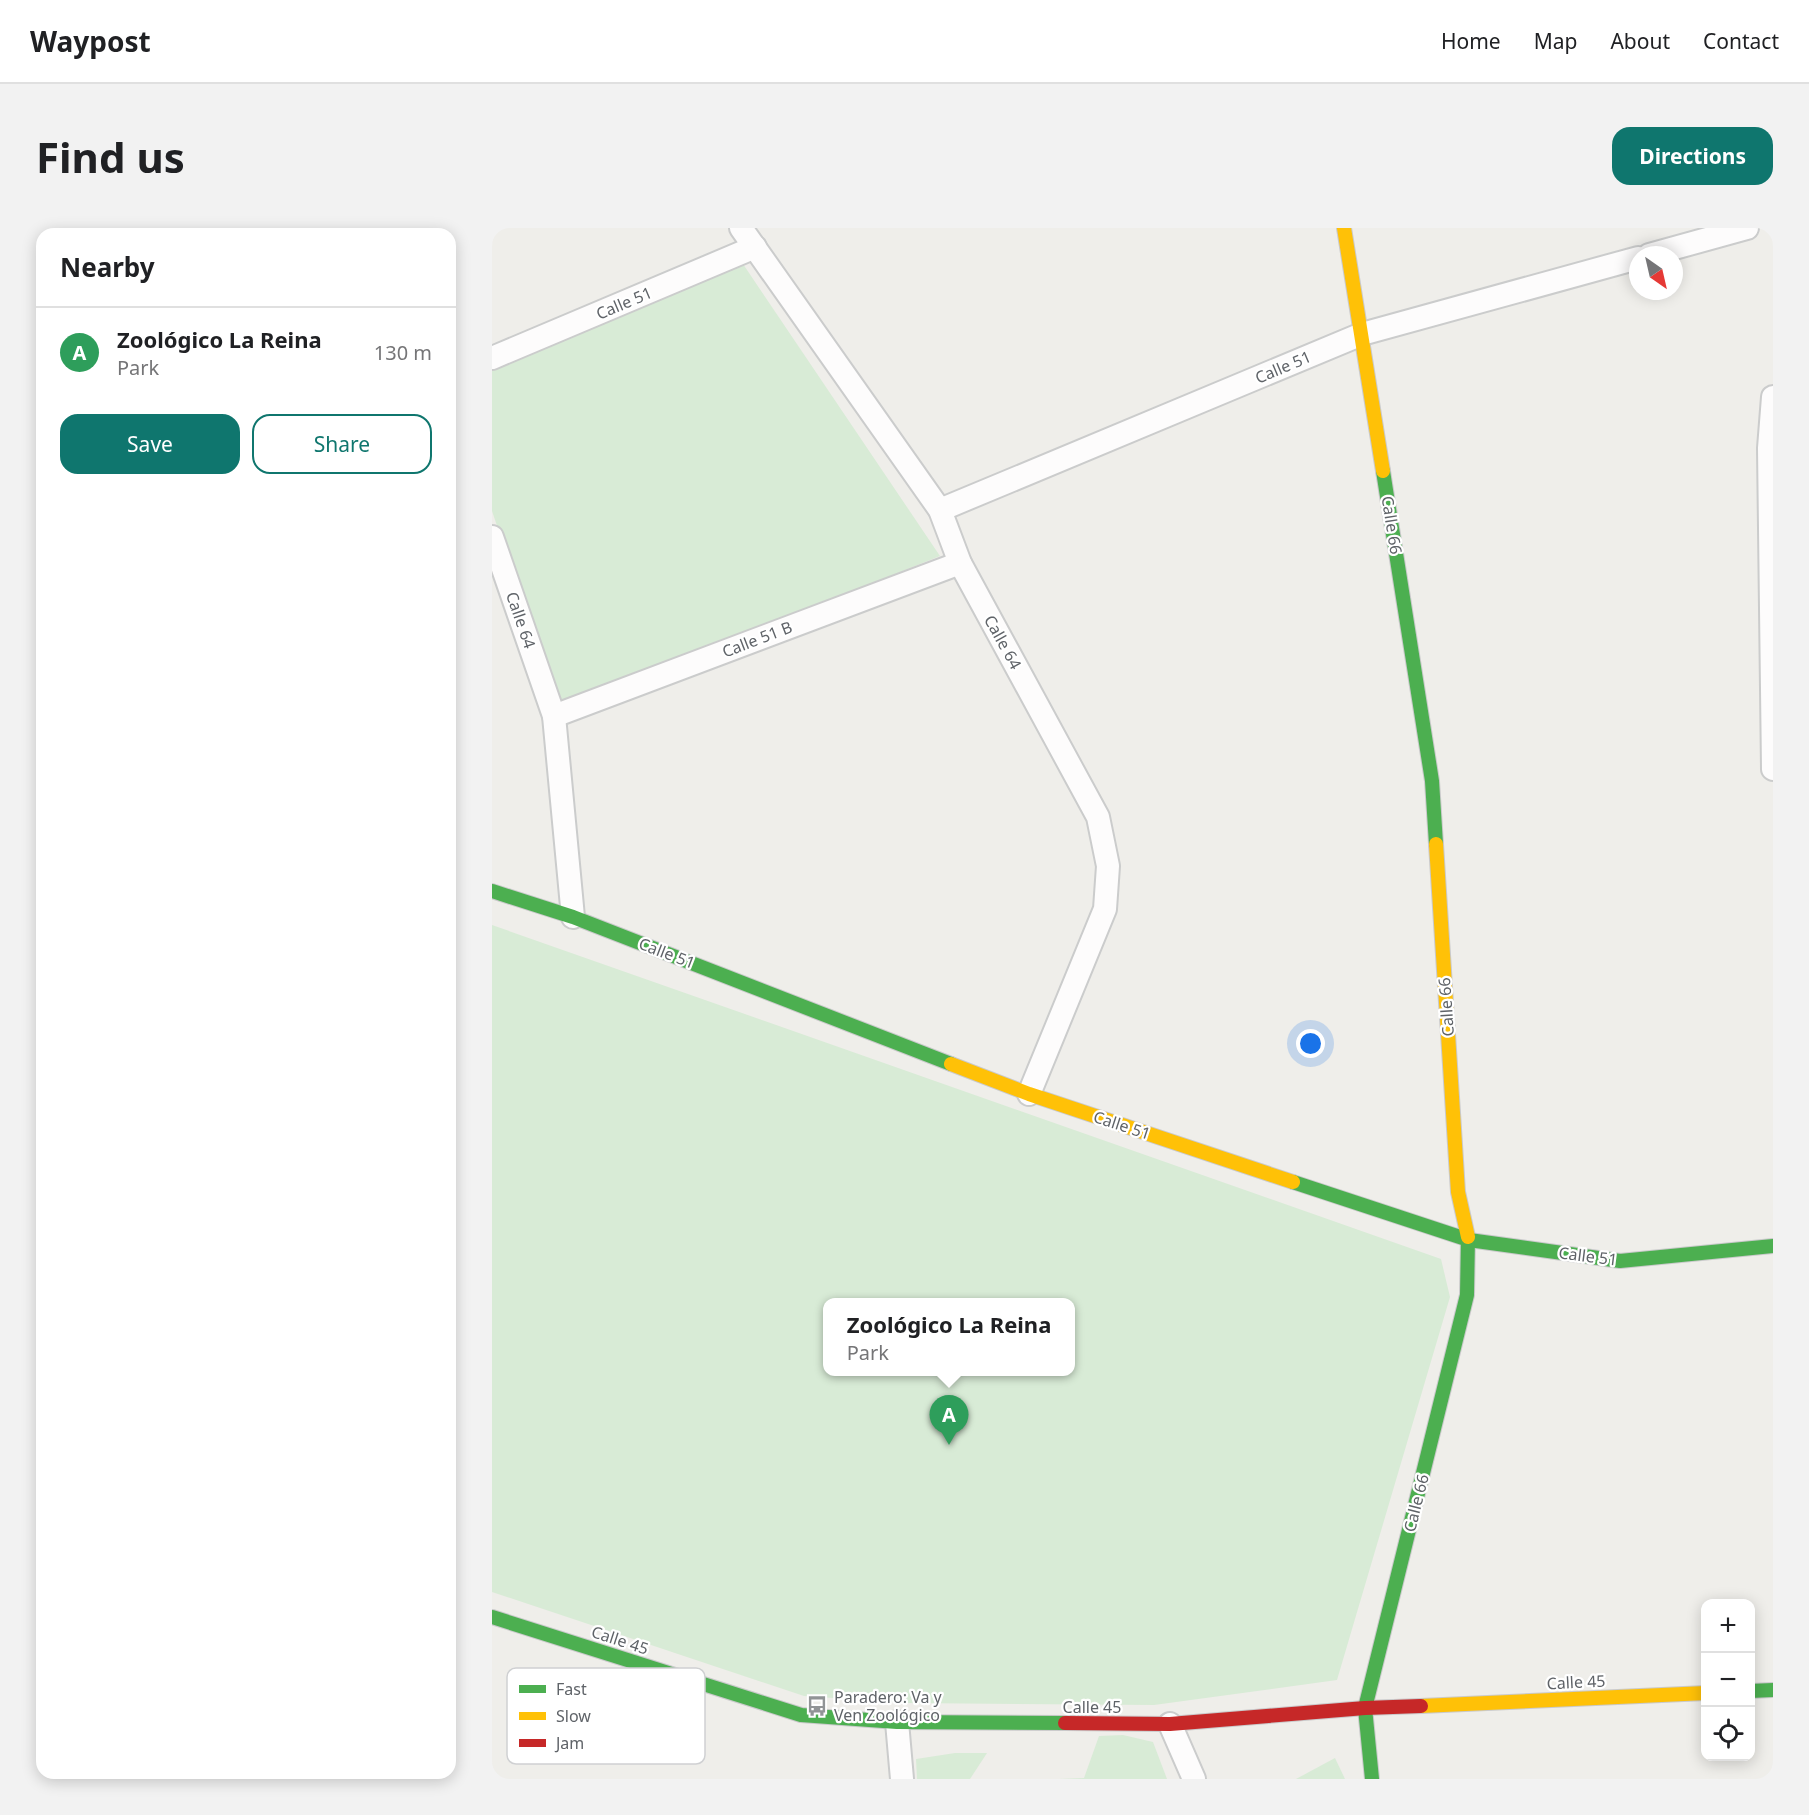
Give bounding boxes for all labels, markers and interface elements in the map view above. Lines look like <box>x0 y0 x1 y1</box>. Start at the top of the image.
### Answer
text: Waypost <box>30 22 151 60</box>
text: Home <box>1441 27 1501 55</box>
text: Map <box>1534 27 1577 55</box>
text: About <box>1610 27 1670 55</box>
text: Contact <box>1703 27 1779 55</box>
button: Directions <box>1612 127 1773 185</box>
text: Find us <box>36 128 185 185</box>
north arrow <box>1629 246 1683 300</box>
text: Nearby <box>60 249 155 285</box>
street label: Calle 51 <box>593 281 655 325</box>
text: Zoológico La Reina <box>117 324 322 354</box>
text: A <box>73 339 86 366</box>
text: 130 m <box>374 339 432 366</box>
street label: Calle 51 <box>1252 345 1314 389</box>
text: Park <box>117 354 159 381</box>
button: Save <box>60 414 240 474</box>
button: Share <box>252 414 432 474</box>
street label: Calle 66 <box>1377 494 1407 556</box>
street label: Calle 64 <box>501 589 541 651</box>
street label: Calle 64 <box>979 611 1027 673</box>
street label: Calle 51 B <box>719 616 795 662</box>
street label: Calle 51 <box>636 932 698 974</box>
street label: Calle 66 <box>1433 977 1459 1037</box>
your location <box>1296 1029 1325 1058</box>
street label: Calle 51 <box>1091 1105 1153 1145</box>
street label: Calle 51 <box>1557 1241 1619 1271</box>
popup <box>823 1298 1075 1376</box>
text: Zoológico La Reina <box>847 1309 1051 1339</box>
text: Park <box>847 1339 889 1366</box>
pin: A <box>930 1396 968 1445</box>
street label: Calle 66 <box>1398 1472 1434 1534</box>
map controls <box>1701 1599 1755 1761</box>
button: + <box>1701 1599 1755 1653</box>
street label: Calle 45 <box>589 1620 651 1660</box>
button: − <box>1701 1653 1755 1707</box>
legend <box>507 1668 705 1764</box>
street label: Calle 45 <box>1546 1669 1606 1695</box>
text: Fast <box>556 1678 587 1700</box>
place label: Paradero: Va y Ven Zoológico <box>834 1686 943 1726</box>
bus stop icon: Paradero: Va y Ven Zoológico <box>805 1694 829 1718</box>
street label: Calle 45 <box>1063 1696 1121 1718</box>
text: Slow <box>556 1705 591 1727</box>
button: locate <box>1701 1707 1755 1761</box>
text: Jam <box>554 1732 584 1754</box>

